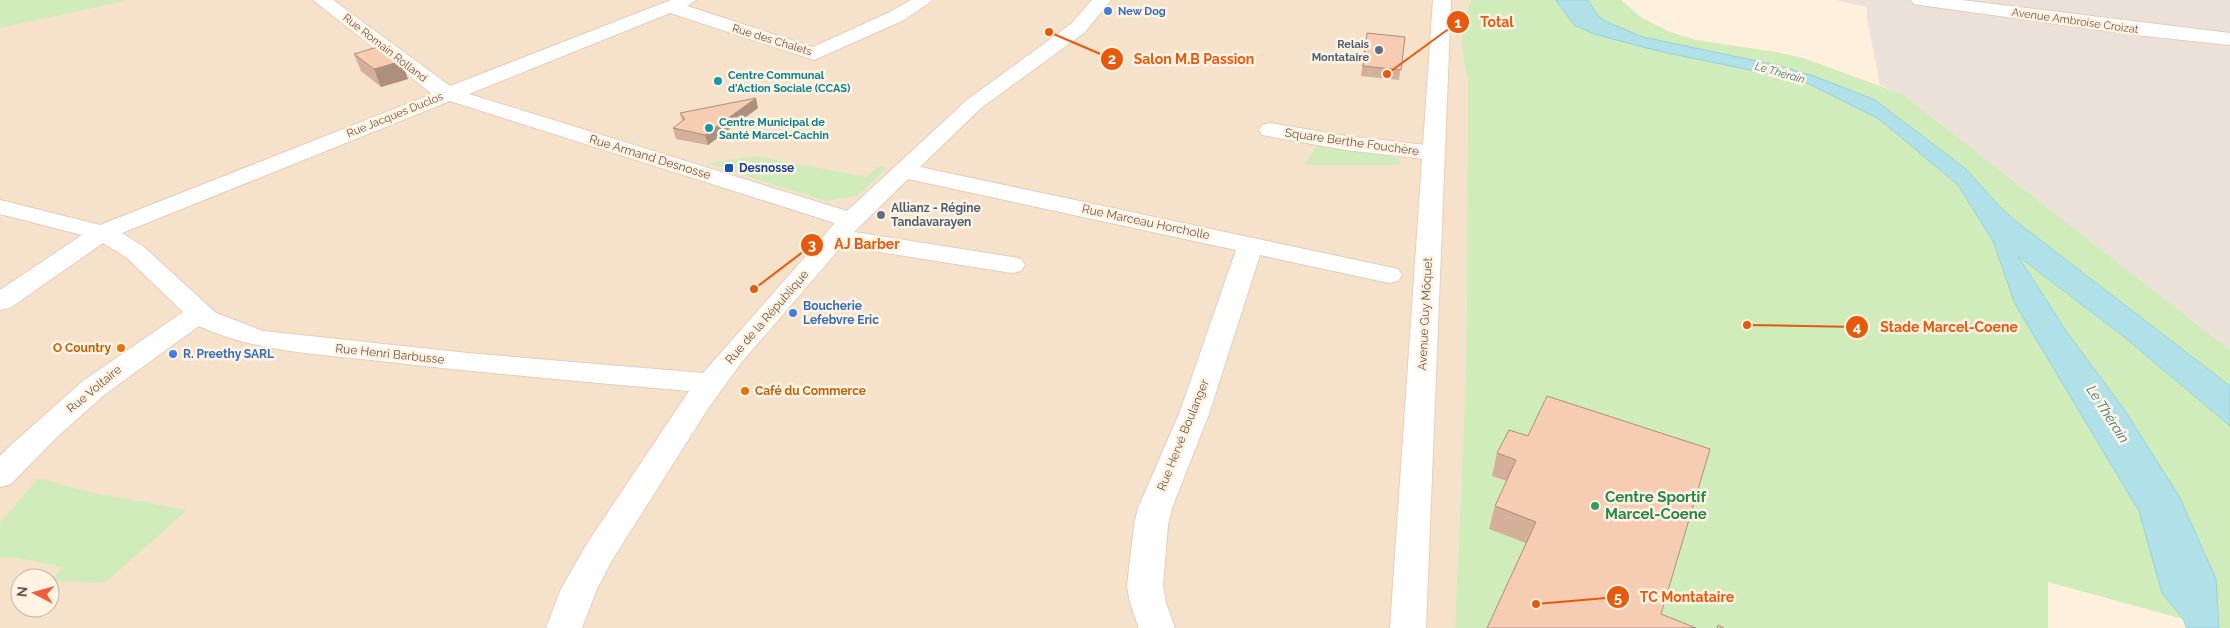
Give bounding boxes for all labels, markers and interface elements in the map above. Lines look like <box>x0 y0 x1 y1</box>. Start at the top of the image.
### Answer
marker: New Dog <box>1102 5 1114 17</box>
place label: New Dog <box>1118 5 1166 18</box>
street label: Avenue Ambroise Croizat <box>2011 6 2139 36</box>
callout: Total <box>1445 8 1524 37</box>
street label: Rue Romain Rolland <box>340 11 430 85</box>
text: 1 <box>1454 14 1462 32</box>
text: Total <box>1480 14 1514 30</box>
street label: Rue des Chalets <box>731 22 813 58</box>
place label: Relais Montataire <box>1312 38 1370 64</box>
marker: Relais Montataire <box>1373 44 1385 56</box>
callout: Salon M.B Passion <box>1099 45 1265 74</box>
text: 2 <box>1108 50 1116 68</box>
text: Salon M.B Passion <box>1134 51 1254 67</box>
water label: Le Thérain <box>1754 60 1806 86</box>
place label: Centre Communal d'Action Sociale (CCAS) <box>728 69 851 95</box>
marker: Centre Communal d'Action Sociale (CCAS) <box>712 75 724 87</box>
street label: Rue Jacques Duclos <box>345 90 445 140</box>
place label: Centre Municipal de Santé Marcel-Cachin <box>719 116 829 142</box>
marker: Centre Municipal de Santé Marcel-Cachin <box>703 122 715 134</box>
street label: Square Berthe Fouchère <box>1284 126 1420 158</box>
street label: Rue Armand Desnosse <box>588 132 712 182</box>
place label: Desnosse <box>739 161 794 175</box>
marker: Desnosse <box>723 162 735 174</box>
place label: Allianz - Régine Tandavarayen <box>891 201 981 229</box>
street label: Rue Marceau Horcholle <box>1081 202 1211 242</box>
marker: Allianz - Régine Tandavarayen <box>875 209 887 221</box>
callout: AJ Barber <box>800 230 910 259</box>
text: 3 <box>808 236 816 254</box>
text: AJ Barber <box>834 236 900 252</box>
street label: Avenue Guy Môquet <box>1415 257 1435 371</box>
street label: Rue de la République <box>723 267 811 367</box>
place label: Boucherie Lefebvre Eric <box>803 299 879 327</box>
marker: Boucherie Lefebvre Eric <box>787 307 799 319</box>
callout: Stade Marcel-Coene <box>1845 312 2027 341</box>
text: 4 <box>1853 318 1862 336</box>
text: Stade Marcel-Coene <box>1880 319 2018 335</box>
place label: O Country <box>53 341 111 355</box>
street label: Rue Henri Barbusse <box>335 341 445 367</box>
marker: O Country <box>115 342 127 354</box>
place label: R. Preethy SARL <box>183 347 274 361</box>
marker: R. Preethy SARL <box>167 348 179 360</box>
street label: Rue Voltaire <box>64 362 124 416</box>
street label: Rue Hervé Boulanger <box>1154 376 1212 493</box>
water label: Le Thérain <box>2084 382 2133 446</box>
place label: Café du Commerce <box>755 384 866 398</box>
marker: Café du Commerce <box>739 385 751 397</box>
place label: Centre Sportif Marcel-Coene <box>1605 488 1707 523</box>
marker: Centre Sportif Marcel-Coene <box>1589 500 1601 512</box>
north arrow <box>10 568 60 618</box>
callout: TC Montataire <box>1605 583 1745 612</box>
text: N <box>14 585 31 598</box>
text: 5 <box>1614 589 1622 607</box>
text: TC Montataire <box>1640 589 1735 605</box>

